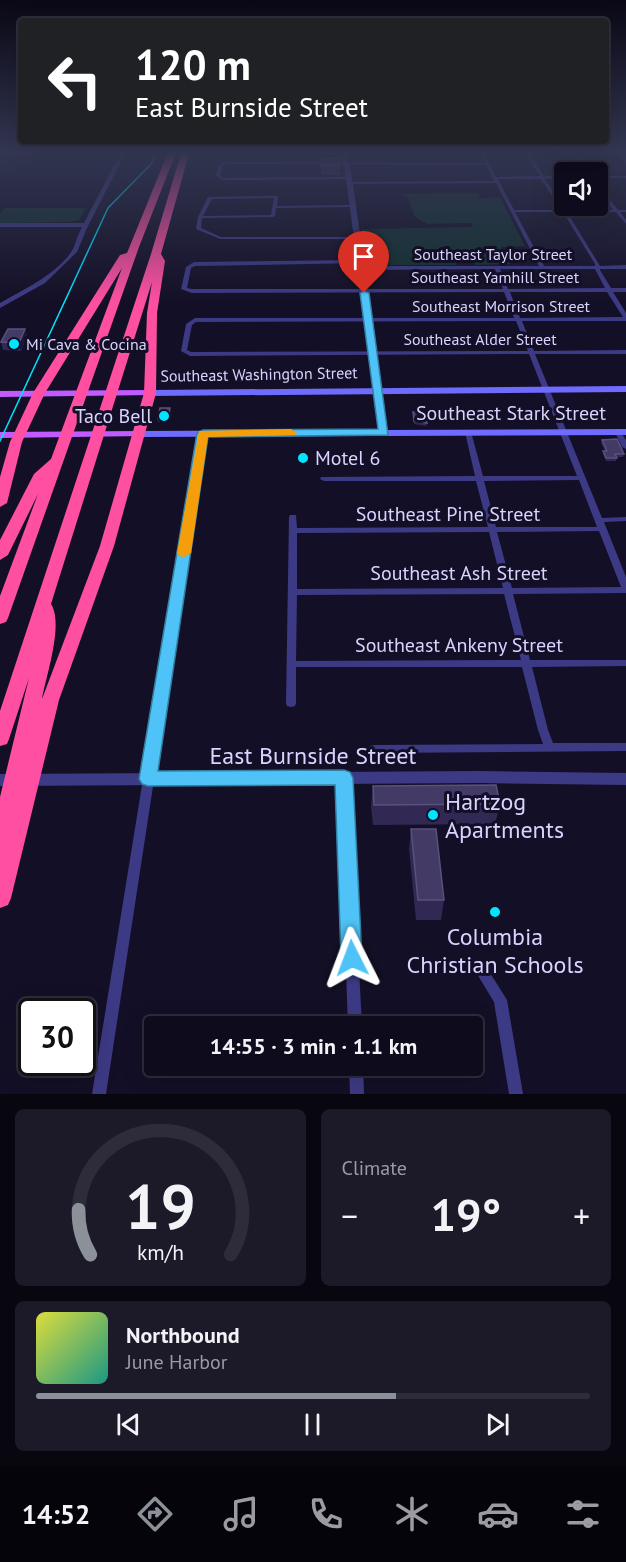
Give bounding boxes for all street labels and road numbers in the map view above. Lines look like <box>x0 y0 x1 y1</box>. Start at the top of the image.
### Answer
street label: Southeast Taylor Street <box>414 244 573 264</box>
street label: Southeast Yamhill Street <box>411 267 580 287</box>
street label: Southeast Morrison Street <box>412 296 591 316</box>
street label: Southeast Alder Street <box>403 329 557 349</box>
street label: Southeast Washington Street <box>160 362 358 386</box>
street label: Southeast Stark Street <box>416 400 606 426</box>
street label: Southeast Pine Street <box>356 501 540 527</box>
street label: Southeast Ash Street <box>370 560 548 586</box>
street label: Southeast Ankeny Street <box>355 632 563 658</box>
street label: East Burnside Street <box>210 740 417 771</box>

